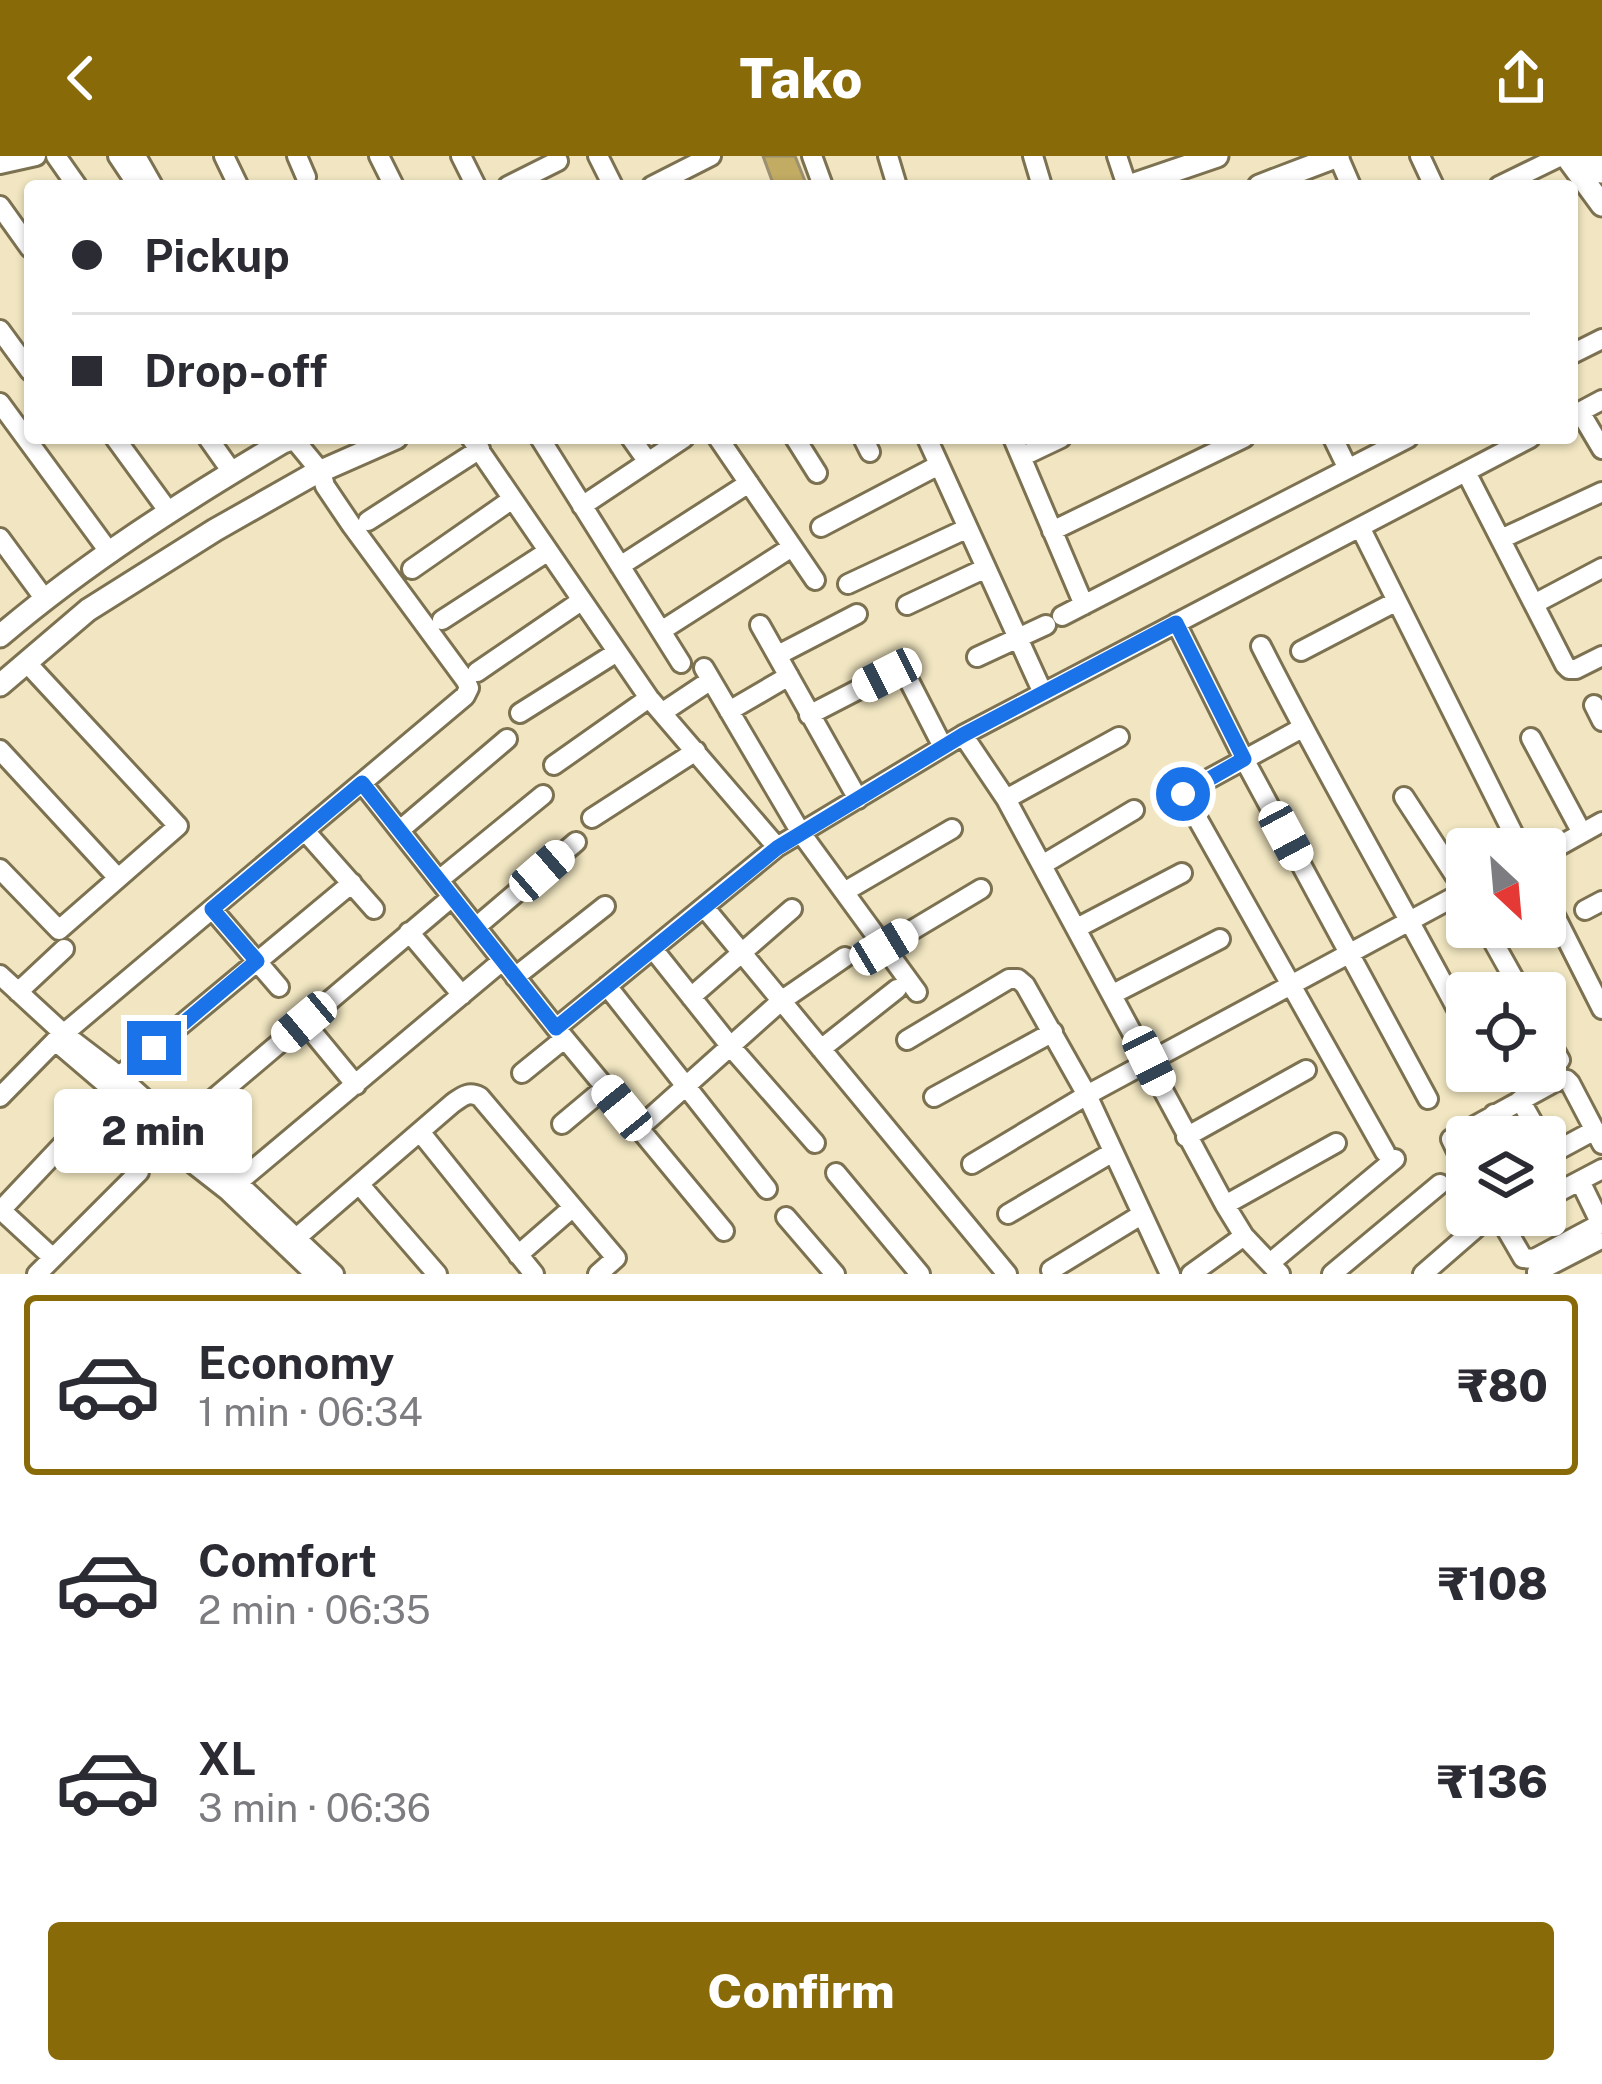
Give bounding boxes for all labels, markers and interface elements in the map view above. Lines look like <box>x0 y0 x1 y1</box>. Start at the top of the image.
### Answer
icon: back <box>48 45 114 111</box>
icon: share <box>1488 45 1554 111</box>
text: Tako <box>740 47 862 110</box>
text: Pickup <box>144 229 290 282</box>
text: Drop-off <box>144 344 327 397</box>
car <box>847 643 927 707</box>
route start <box>1156 767 1210 821</box>
car <box>1253 796 1319 876</box>
north arrow <box>1446 828 1566 948</box>
map controls <box>1446 828 1566 1236</box>
car <box>503 834 581 908</box>
car <box>844 913 924 981</box>
button: locate <box>1446 972 1566 1092</box>
car <box>265 985 343 1059</box>
route end <box>127 1021 181 1075</box>
car <box>1117 1021 1181 1101</box>
car <box>585 1069 659 1147</box>
callout: 2 min <box>55 1090 253 1174</box>
text: 2 min <box>101 1108 205 1154</box>
button: layers <box>1446 1116 1566 1236</box>
icon: car <box>54 1331 162 1439</box>
text: Economy <box>198 1336 394 1389</box>
text: ₹80 <box>1458 1359 1548 1412</box>
text: 1 min · 06:34 <box>198 1389 423 1435</box>
icon: car <box>54 1529 162 1637</box>
text: Comfort <box>198 1534 377 1587</box>
text: ₹108 <box>1438 1557 1548 1610</box>
text: 2 min · 06:35 <box>198 1587 431 1633</box>
icon: car <box>54 1727 162 1835</box>
text: XL <box>198 1732 256 1785</box>
text: ₹136 <box>1437 1755 1548 1808</box>
text: 3 min · 06:36 <box>198 1785 431 1831</box>
button: Confirm <box>48 1922 1554 2060</box>

